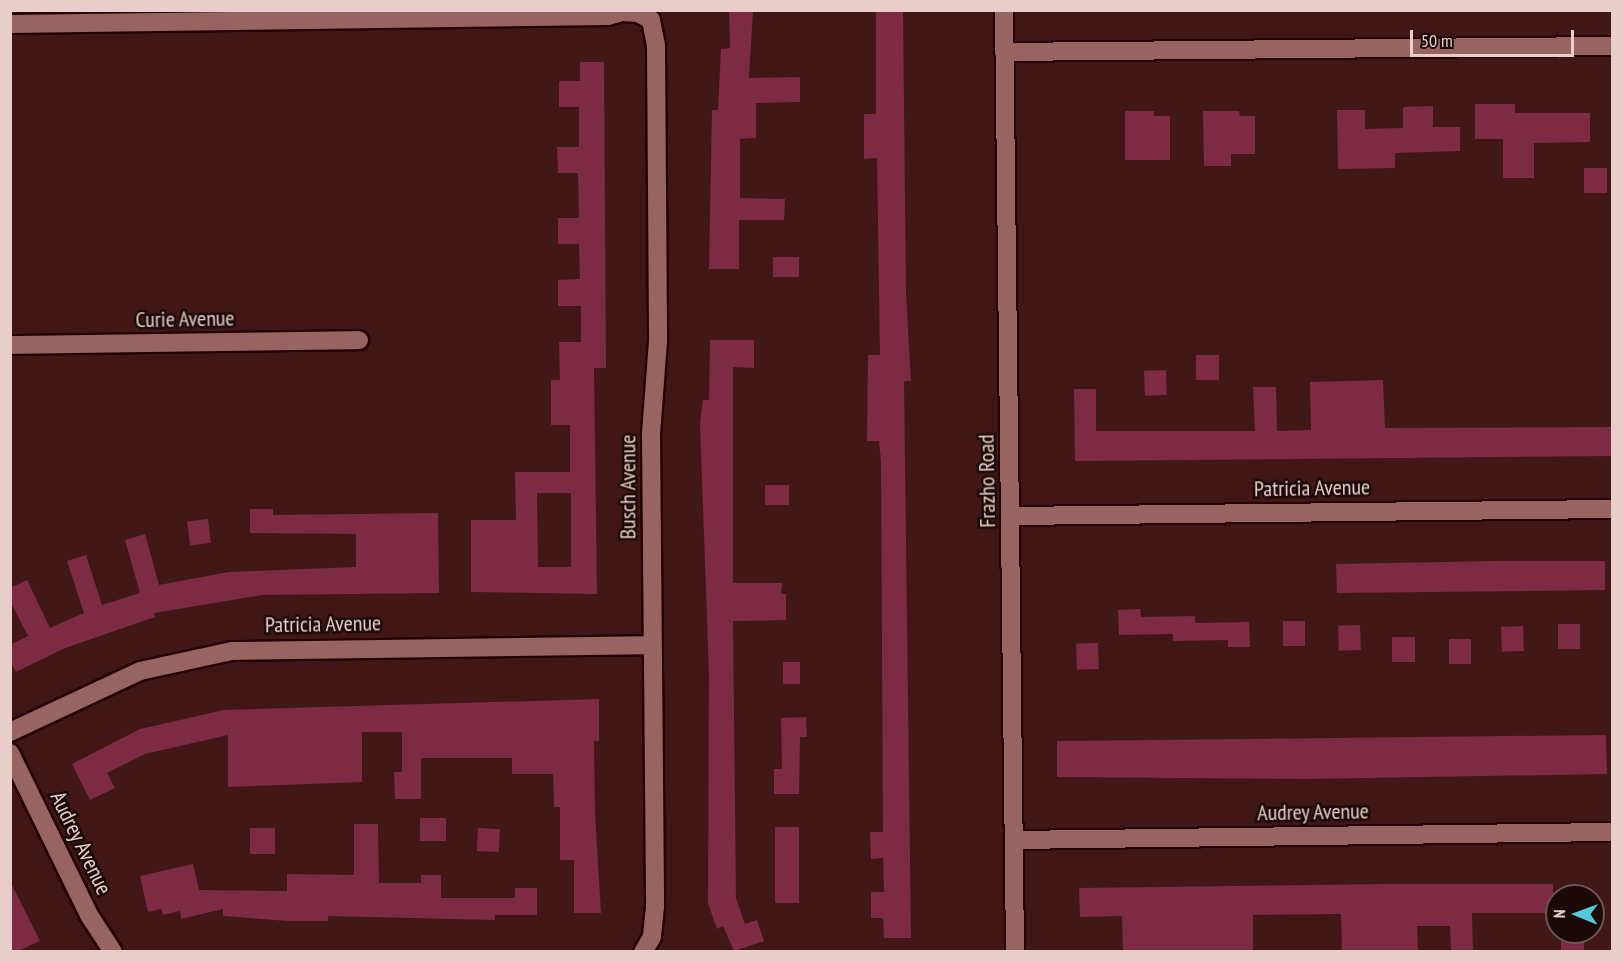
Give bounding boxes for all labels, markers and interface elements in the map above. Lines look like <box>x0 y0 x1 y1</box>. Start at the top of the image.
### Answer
scale bar <box>1413 18 1576 56</box>
text: 50 m <box>1421 29 1453 52</box>
street label: Curie Avenue <box>135 305 235 333</box>
street label: Busch Avenue <box>615 434 641 540</box>
street label: Frazho Road <box>973 434 1001 528</box>
street label: Patricia Avenue <box>1253 474 1371 502</box>
street label: Patricia Avenue <box>264 610 382 638</box>
street label: Audrey Avenue <box>44 787 118 899</box>
street label: Audrey Avenue <box>1256 798 1370 826</box>
north arrow <box>1545 884 1605 944</box>
text: N <box>1549 909 1569 918</box>

